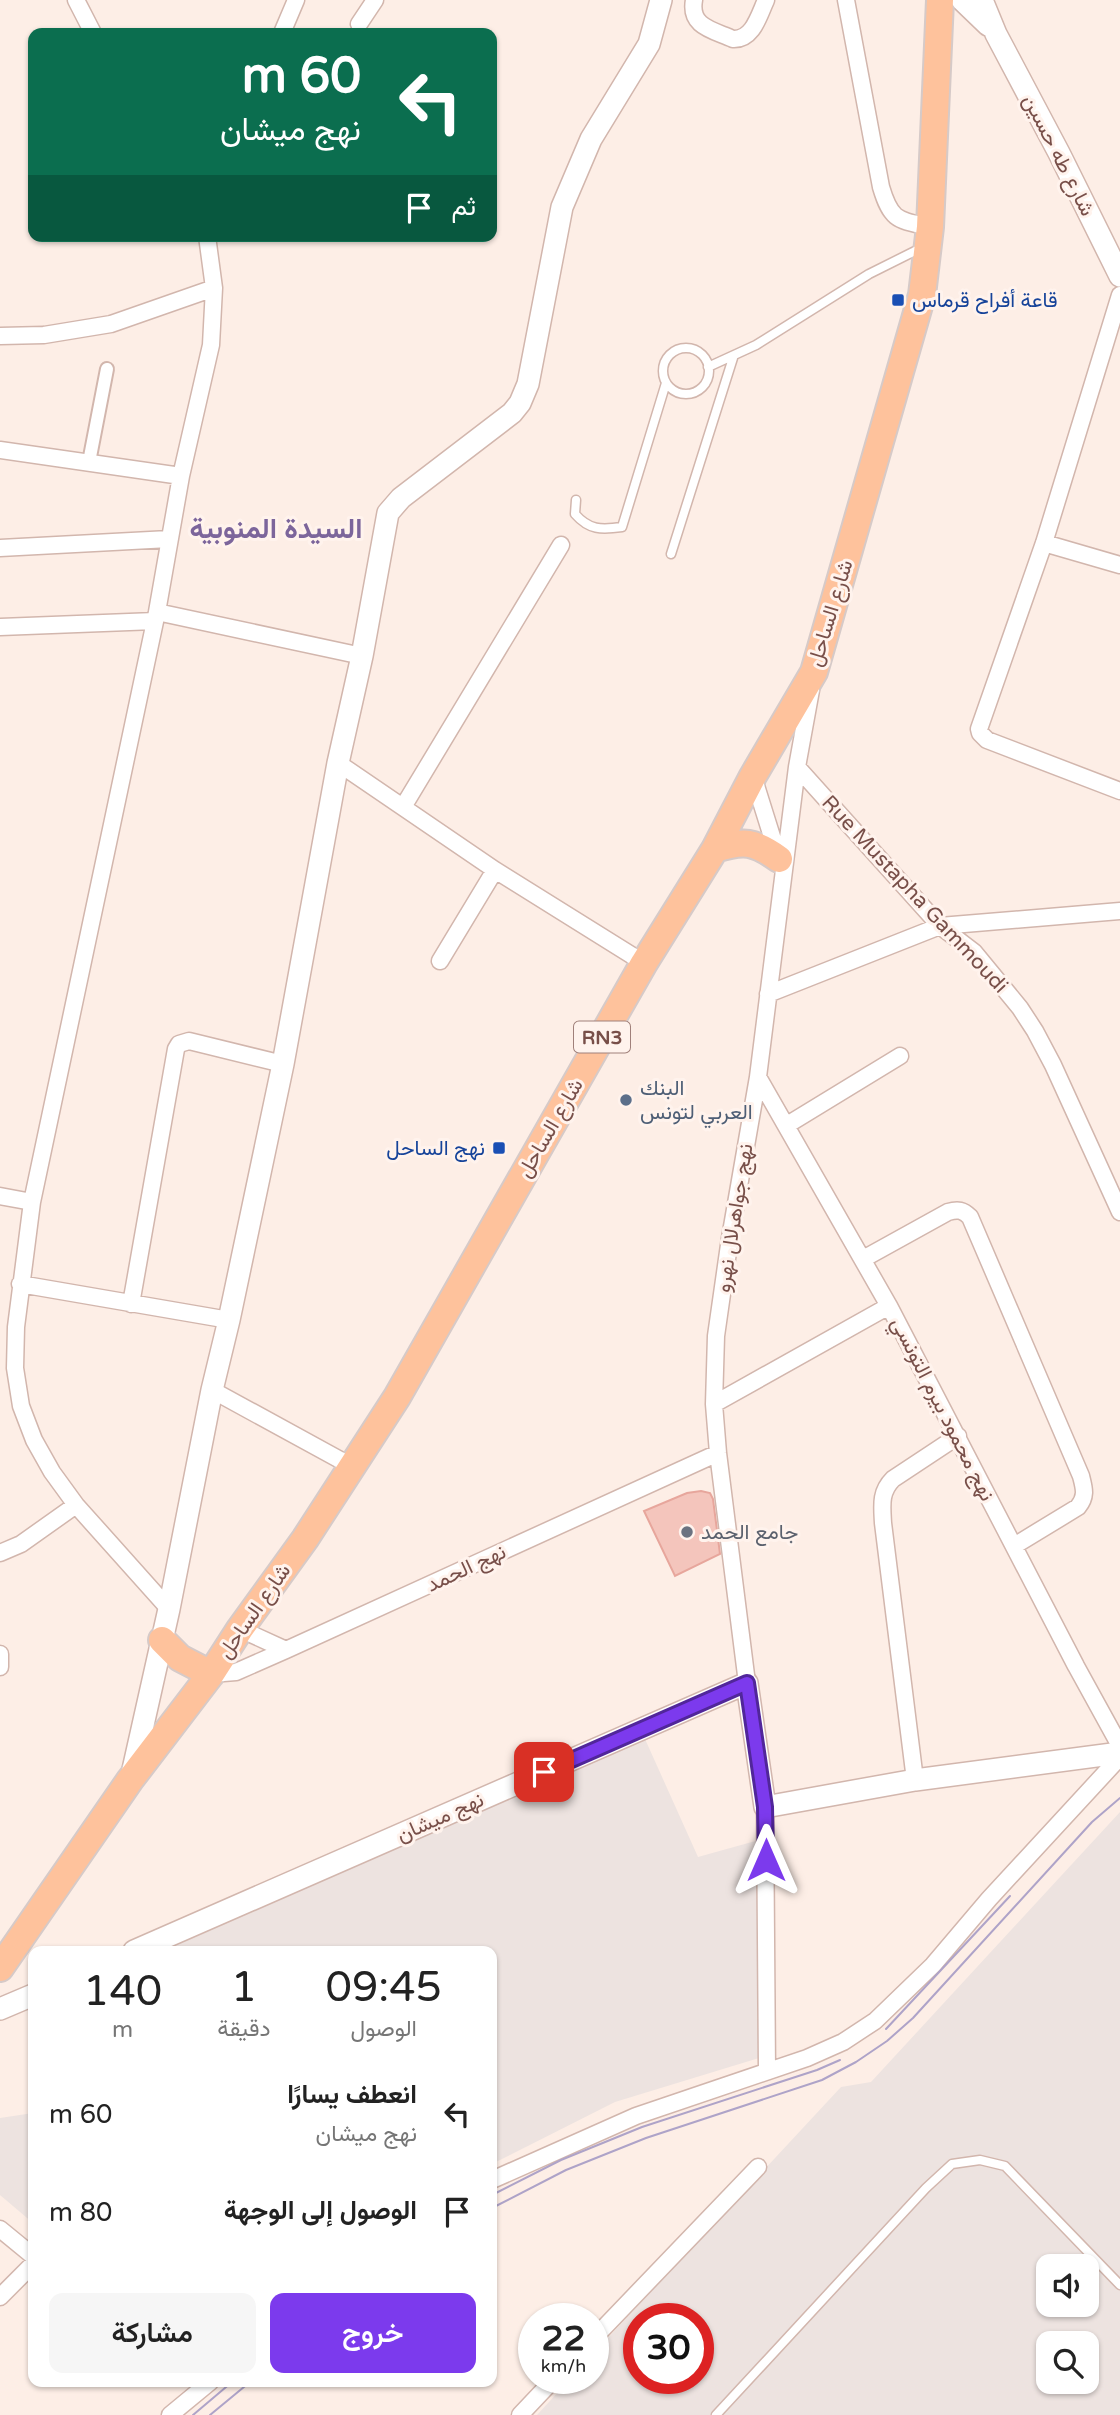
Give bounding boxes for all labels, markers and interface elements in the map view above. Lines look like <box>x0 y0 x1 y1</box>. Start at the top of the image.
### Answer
text: 60 m <box>242 47 361 106</box>
icon: left <box>385 56 476 147</box>
street label: شارع طه حسين <box>1016 90 1100 221</box>
text: نهج ميشان <box>220 111 361 149</box>
icon: arrive <box>400 189 438 227</box>
text: ثم <box>452 191 476 222</box>
place label: قاعة أفراح قرماس <box>912 288 1058 314</box>
marker: قاعة أفراح قرماس <box>890 292 906 308</box>
district label: السيدة المنوبية <box>190 512 362 546</box>
street label: شارع الساحل <box>802 557 859 670</box>
street label: Rue Mustapha Gammoudi <box>816 790 1013 998</box>
road number: RN3 <box>574 1021 630 1052</box>
street label: شارع الساحل <box>512 1074 590 1183</box>
place label: البنك العربي لتونس <box>640 1076 753 1129</box>
marker: البنك العربي لتونس <box>618 1092 634 1108</box>
place label: نهج الساحل <box>386 1136 485 1162</box>
marker: نهج الساحل <box>491 1140 507 1156</box>
street label: نهج جواهرلال نهرو <box>710 1142 760 1294</box>
street label: نهج محمود بيرم التونسي <box>882 1313 1000 1507</box>
place label: جامع الحمد <box>701 1520 798 1546</box>
marker: جامع الحمد <box>679 1524 695 1540</box>
street label: نهج الحمد <box>423 1539 510 1599</box>
street label: شارع الساحل <box>213 1559 297 1664</box>
pin <box>514 1742 574 1802</box>
icon: arrive <box>525 1753 563 1791</box>
street label: نهج ميشان <box>393 1787 488 1849</box>
position arrow <box>729 1823 803 1897</box>
text: 1 <box>231 1962 257 2013</box>
text: 09:45 <box>326 1962 442 2013</box>
text: 140 <box>83 1966 162 2017</box>
text: دقيقة <box>217 2015 270 2043</box>
text: الوصول <box>351 2015 417 2043</box>
text: m <box>112 2016 133 2044</box>
text: انعطف يسارًا <box>287 2079 417 2110</box>
icon: left <box>438 2095 476 2133</box>
text: 60 m <box>49 2099 112 2130</box>
text: نهج ميشان <box>316 2120 417 2148</box>
icon: arrive <box>438 2193 476 2231</box>
text: الوصول إلى الوجهة <box>224 2195 417 2226</box>
text: 80 m <box>49 2197 112 2228</box>
map controls <box>1036 2254 1099 2394</box>
button: sound <box>1036 2254 1099 2317</box>
button: مشاركة <box>49 2293 256 2373</box>
button: خروج <box>270 2293 476 2373</box>
speed limit sign: 30 <box>623 2303 714 2394</box>
text: 22 <box>542 2318 585 2360</box>
button: search <box>1036 2331 1099 2394</box>
text: km/h <box>541 2355 586 2377</box>

